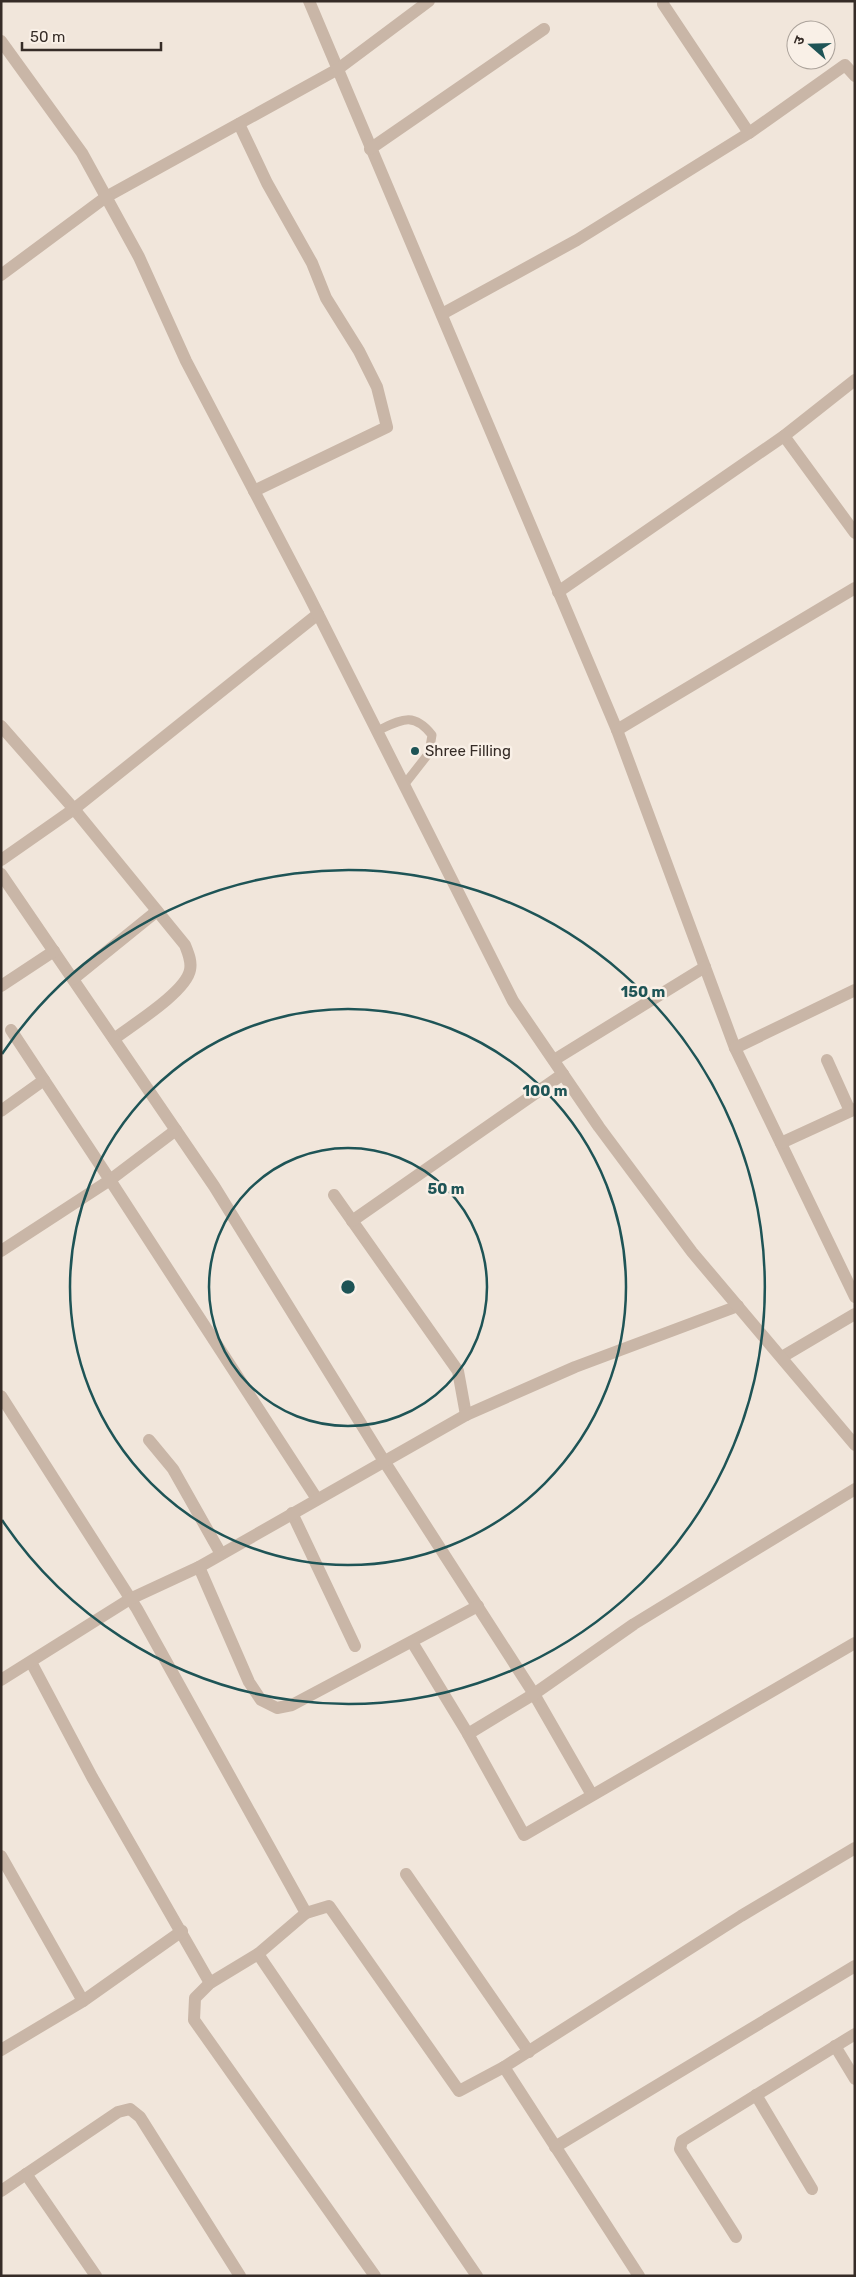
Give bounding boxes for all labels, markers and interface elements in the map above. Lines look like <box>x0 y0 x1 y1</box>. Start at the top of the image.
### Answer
scale bar <box>22 20 161 52</box>
north arrow <box>786 20 836 70</box>
text: 50 m <box>30 28 65 46</box>
text: उ <box>790 33 809 47</box>
place label: Shree Filling <box>425 742 511 760</box>
marker: Shree Filling <box>409 745 421 757</box>
text: 150 m <box>621 983 665 1001</box>
text: 100 m <box>523 1082 567 1100</box>
text: 50 m <box>428 1180 464 1198</box>
centre of rings <box>339 1278 357 1296</box>

